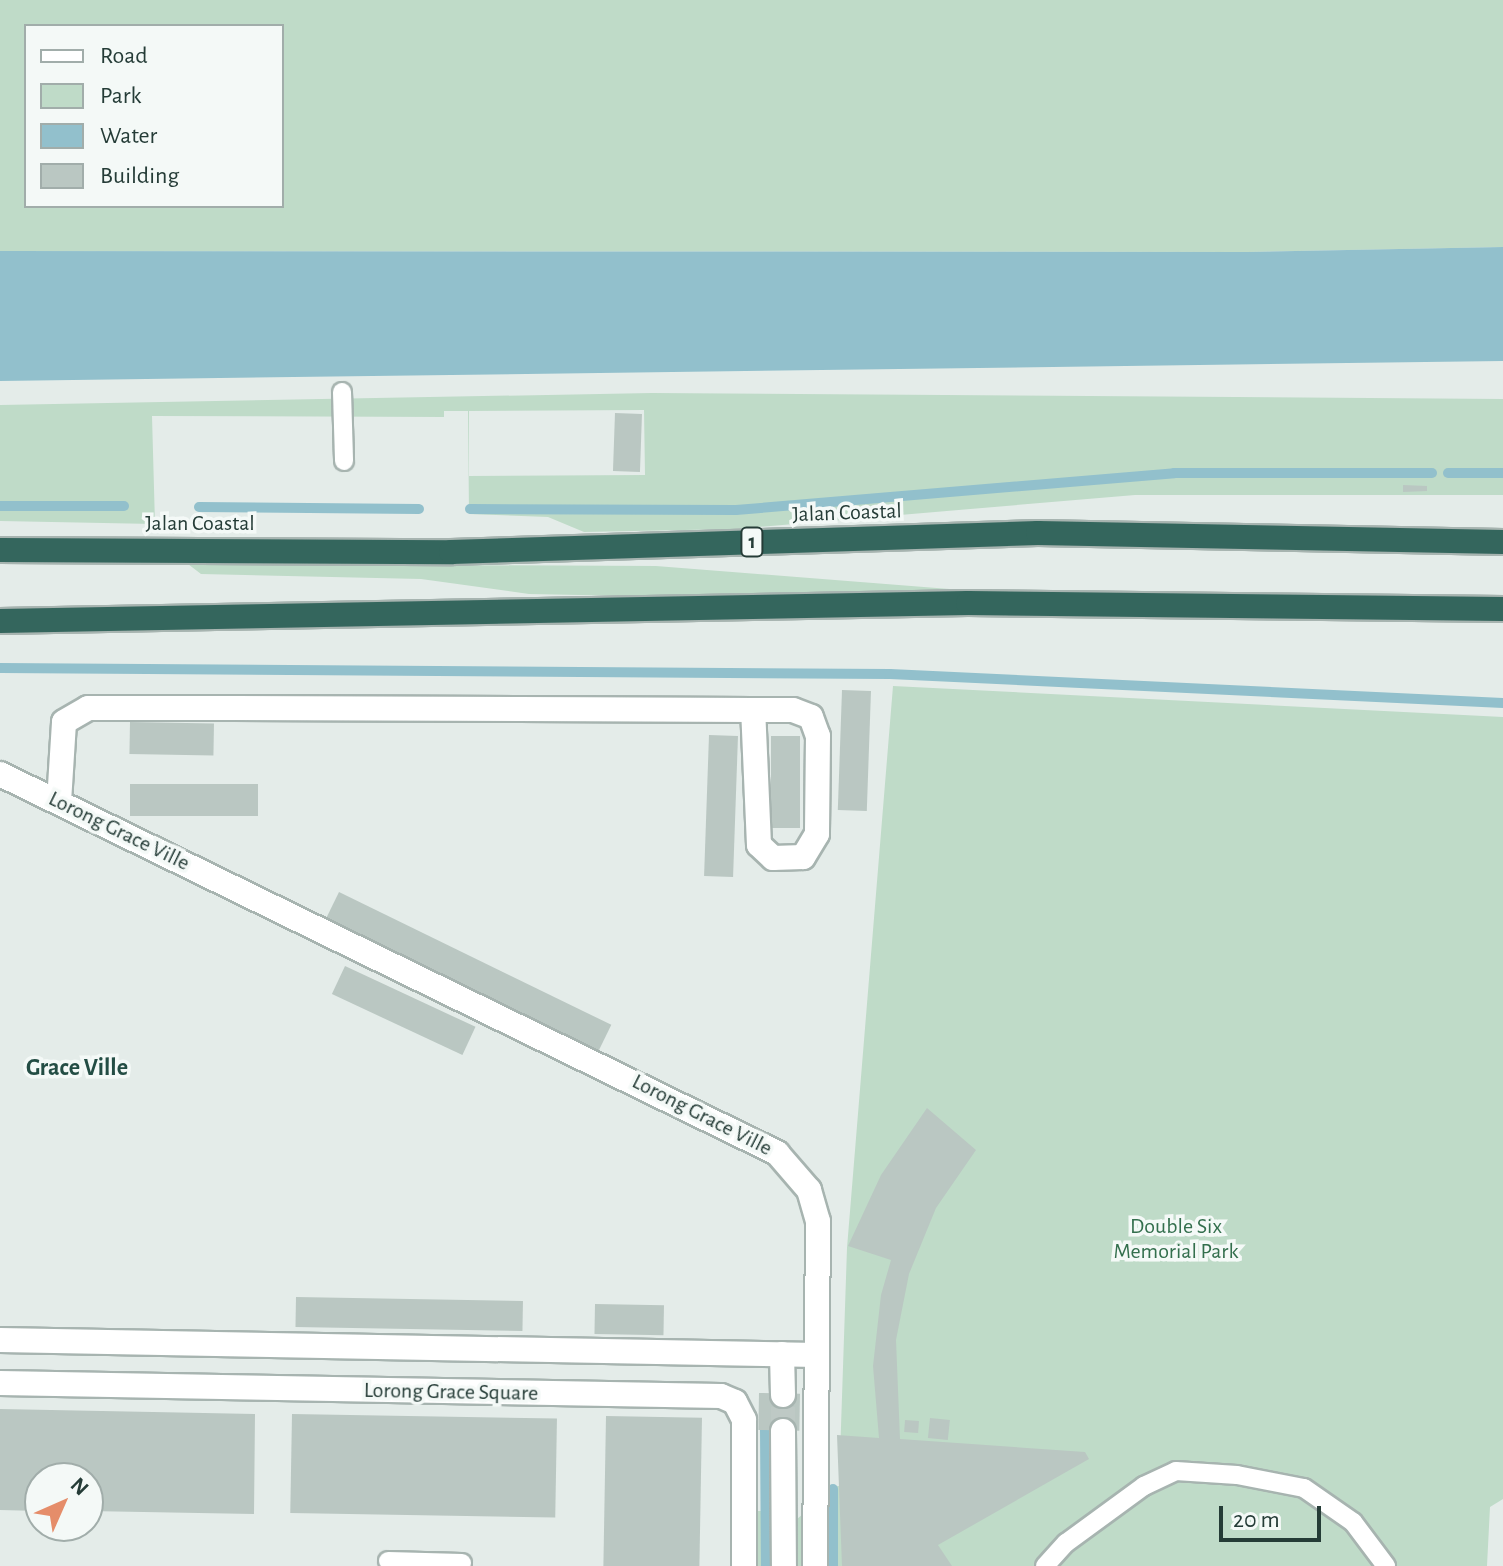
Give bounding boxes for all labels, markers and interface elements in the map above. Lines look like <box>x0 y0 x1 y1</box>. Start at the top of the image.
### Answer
legend <box>24 24 284 208</box>
text: Road <box>100 44 148 68</box>
text: Park <box>100 84 141 108</box>
text: Water <box>100 124 157 148</box>
text: Building <box>100 164 179 188</box>
street label: Jalan Coastal <box>792 498 902 528</box>
street label: Jalan Coastal <box>145 511 255 537</box>
road number: 1 <box>740 526 764 558</box>
street label: Lorong Grace Ville <box>44 785 194 877</box>
district label: Grace Ville <box>26 1055 128 1083</box>
street label: Lorong Grace Ville <box>628 1068 776 1162</box>
park label: Double Six Memorial Park <box>1114 1213 1238 1264</box>
street label: Lorong Grace Square <box>364 1377 538 1407</box>
north arrow <box>24 1462 104 1542</box>
text: N <box>66 1473 93 1500</box>
scale bar <box>1223 1490 1325 1540</box>
text: 20 m <box>1233 1508 1280 1532</box>

